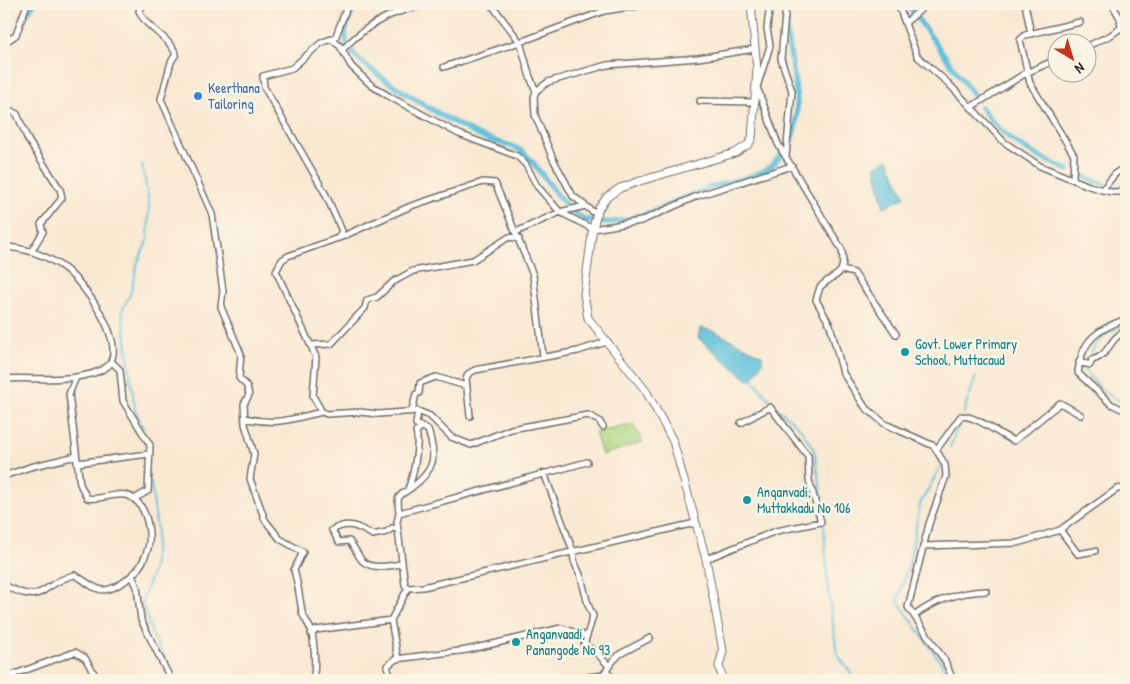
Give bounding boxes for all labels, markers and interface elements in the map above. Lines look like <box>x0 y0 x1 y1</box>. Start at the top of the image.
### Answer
north arrow <box>1048 32 1098 82</box>
text: N <box>1071 59 1089 79</box>
place label: Keerthana Tailoring <box>208 78 260 114</box>
marker: Keerthana Tailoring <box>192 90 204 102</box>
place label: Govt. Lower Primary School, Muttacaud <box>915 334 1017 369</box>
marker: Govt. Lower Primary School, Muttacaud <box>899 346 911 358</box>
place label: Anganvadi, Muttakkadu No 106 <box>757 482 851 517</box>
marker: Anganvadi, Muttakkadu No 106 <box>741 494 753 506</box>
place label: Anganvaadi, Panangode No 93 <box>526 624 610 660</box>
marker: Anganvaadi, Panangode No 93 <box>510 636 522 648</box>

